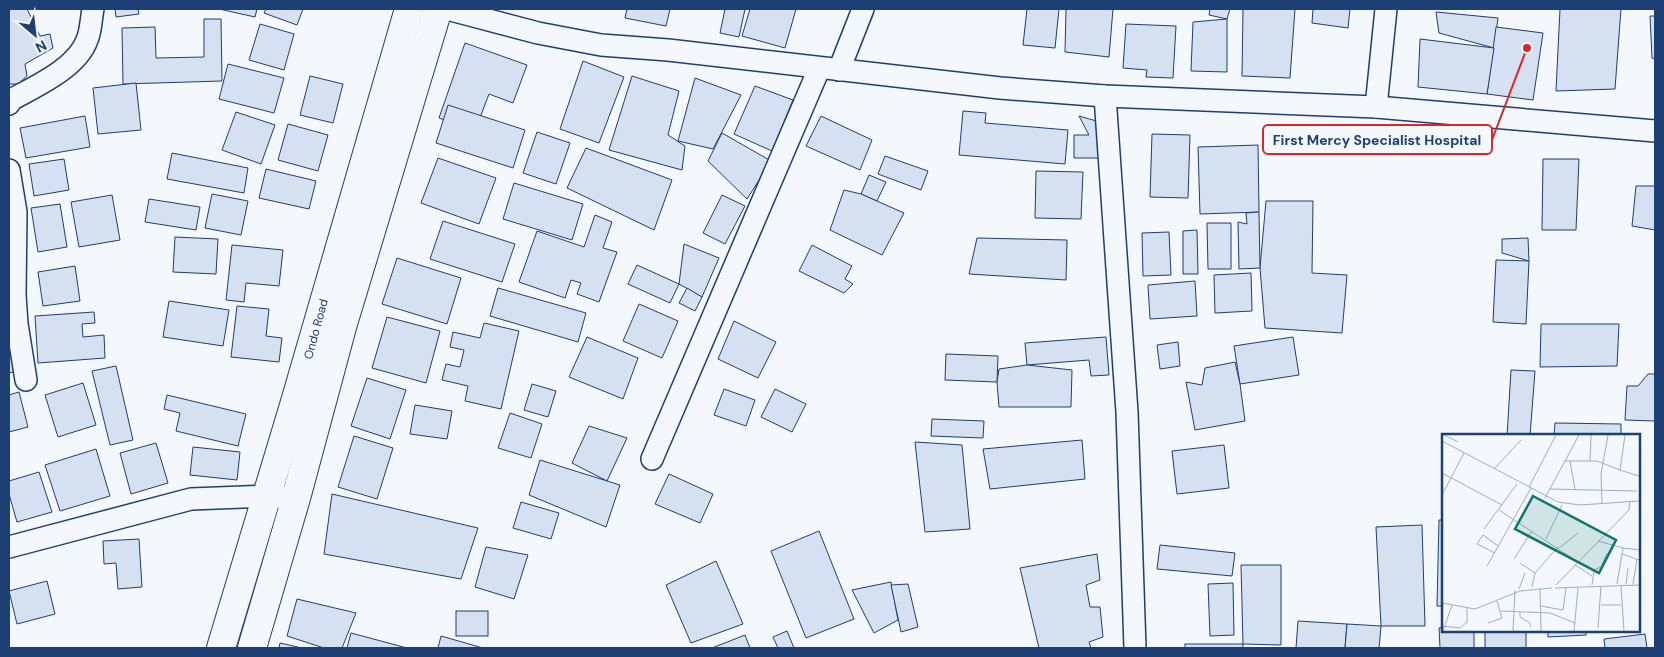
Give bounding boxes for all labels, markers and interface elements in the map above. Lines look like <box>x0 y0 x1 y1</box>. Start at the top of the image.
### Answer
north arrow <box>10 10 60 60</box>
text: N <box>32 36 50 57</box>
callout: First Mercy Specialist Hospital <box>1263 125 1492 154</box>
text: First Mercy Specialist Hospital <box>1273 131 1481 149</box>
street label: Ondo Road <box>300 297 332 361</box>
inset map <box>1442 434 1639 632</box>

